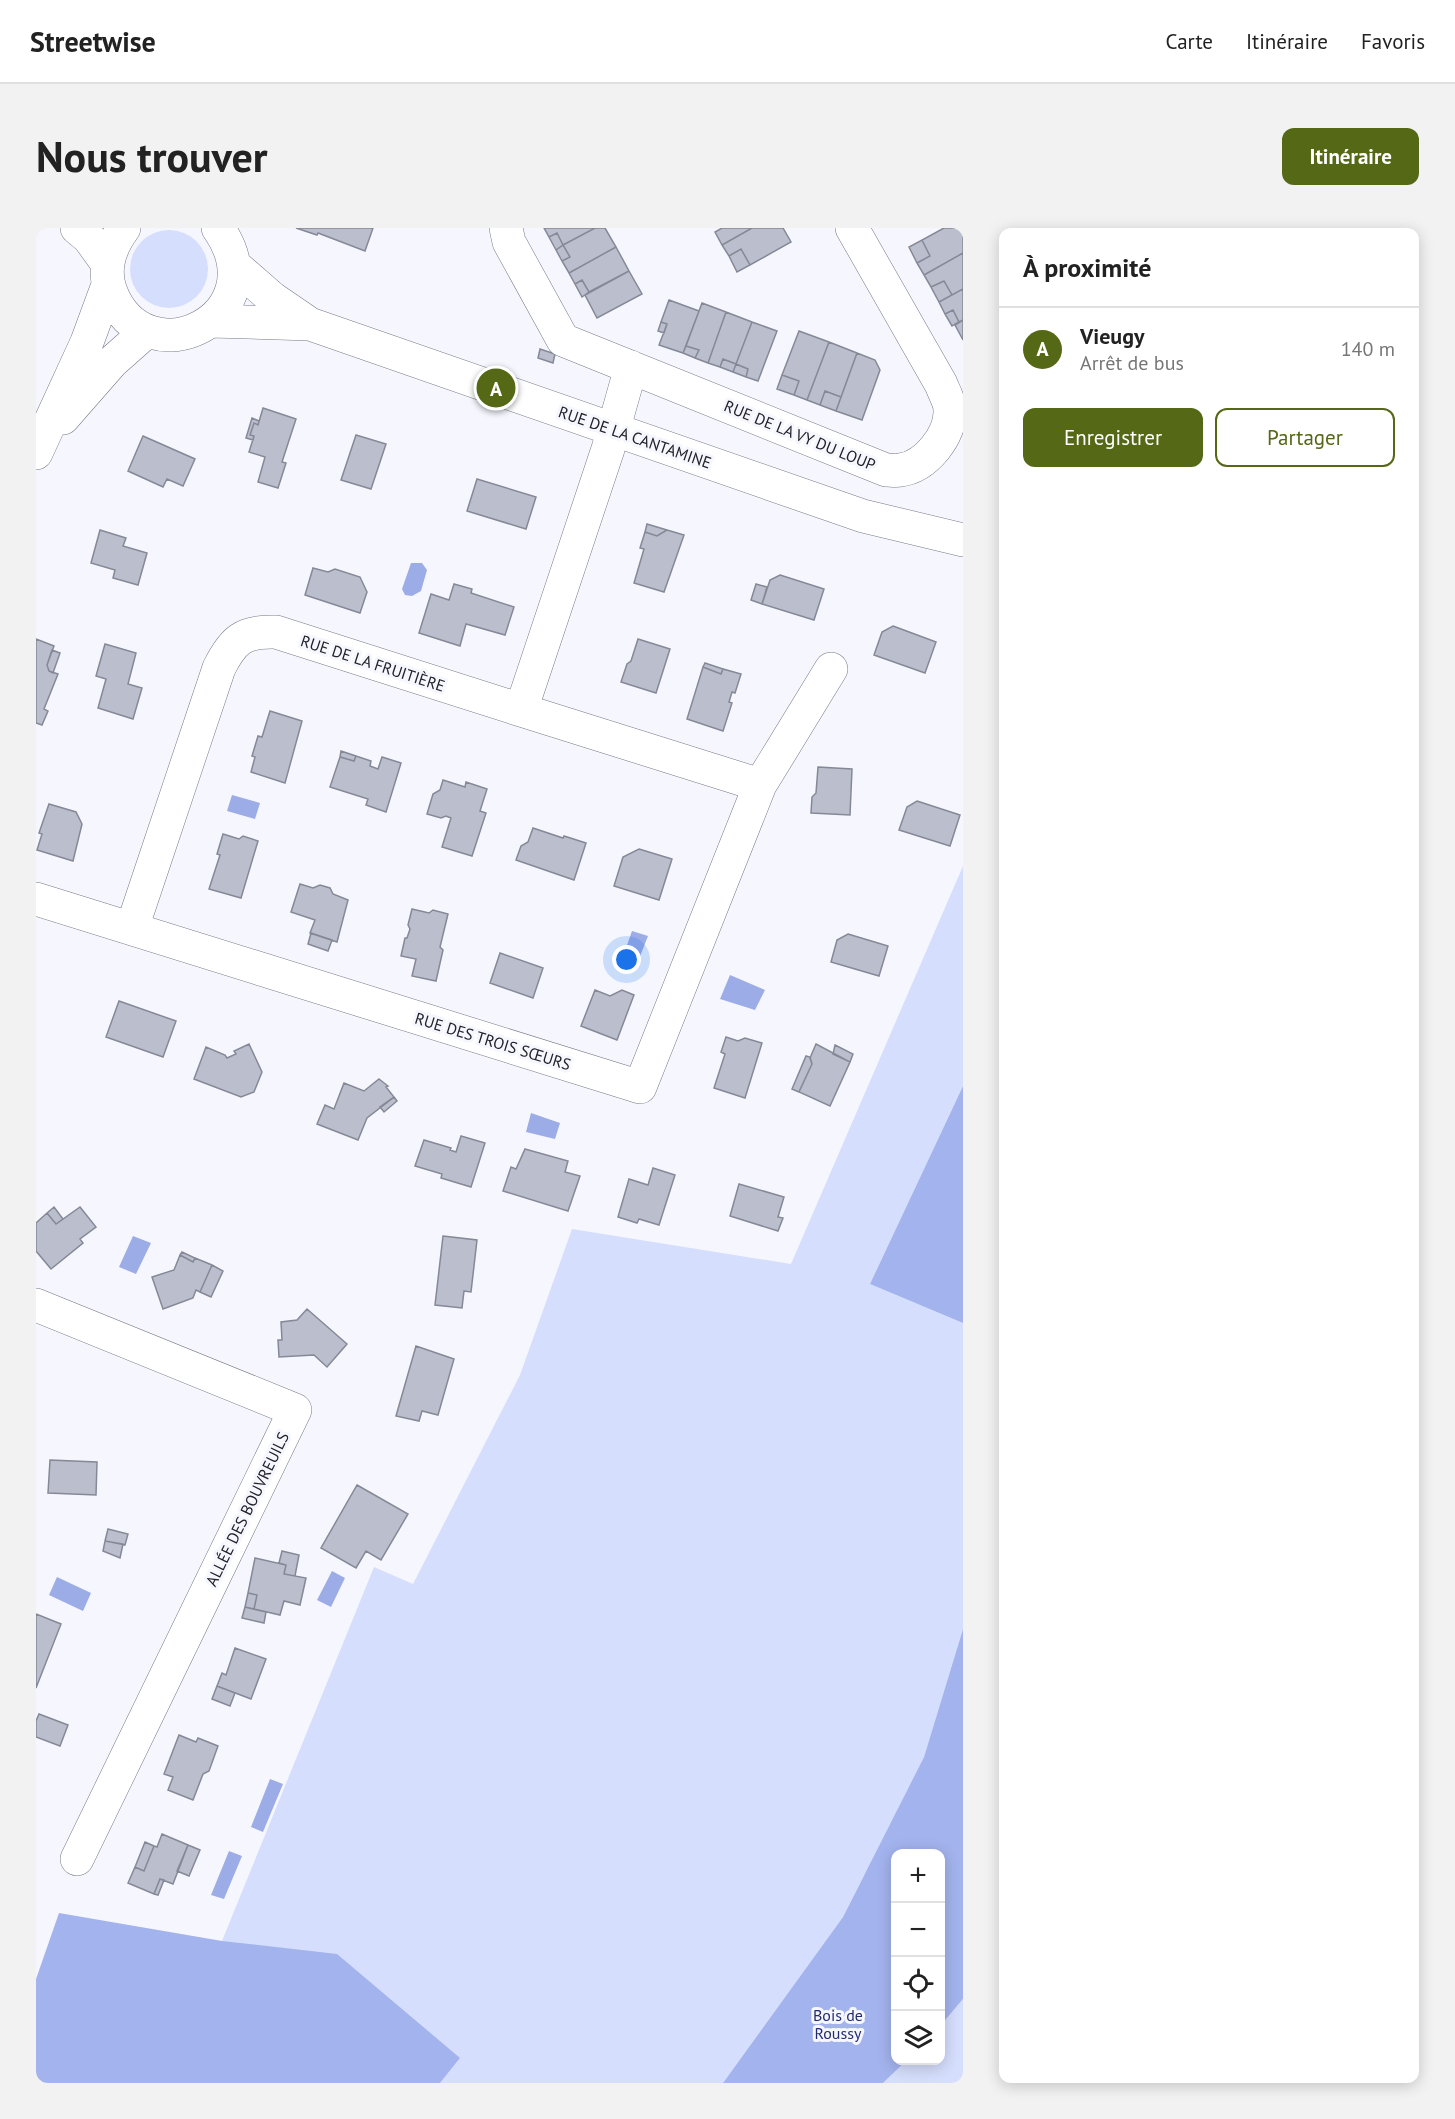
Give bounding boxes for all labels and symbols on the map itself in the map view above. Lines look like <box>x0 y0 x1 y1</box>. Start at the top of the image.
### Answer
pin: A <box>476 366 516 410</box>
street label: RUE DE LA VY DU LOUP <box>721 395 879 475</box>
street label: RUE DE LA CANTAMINE <box>556 401 714 473</box>
street label: RUE DE LA FRUITIÈRE <box>298 630 448 696</box>
your location <box>612 945 641 974</box>
street label: RUE DES TROIS SŒURS <box>413 1008 573 1074</box>
street label: ALLÉE DES BOUVREUILS <box>201 1429 293 1589</box>
park label: Bois de Roussy <box>813 2005 863 2043</box>

